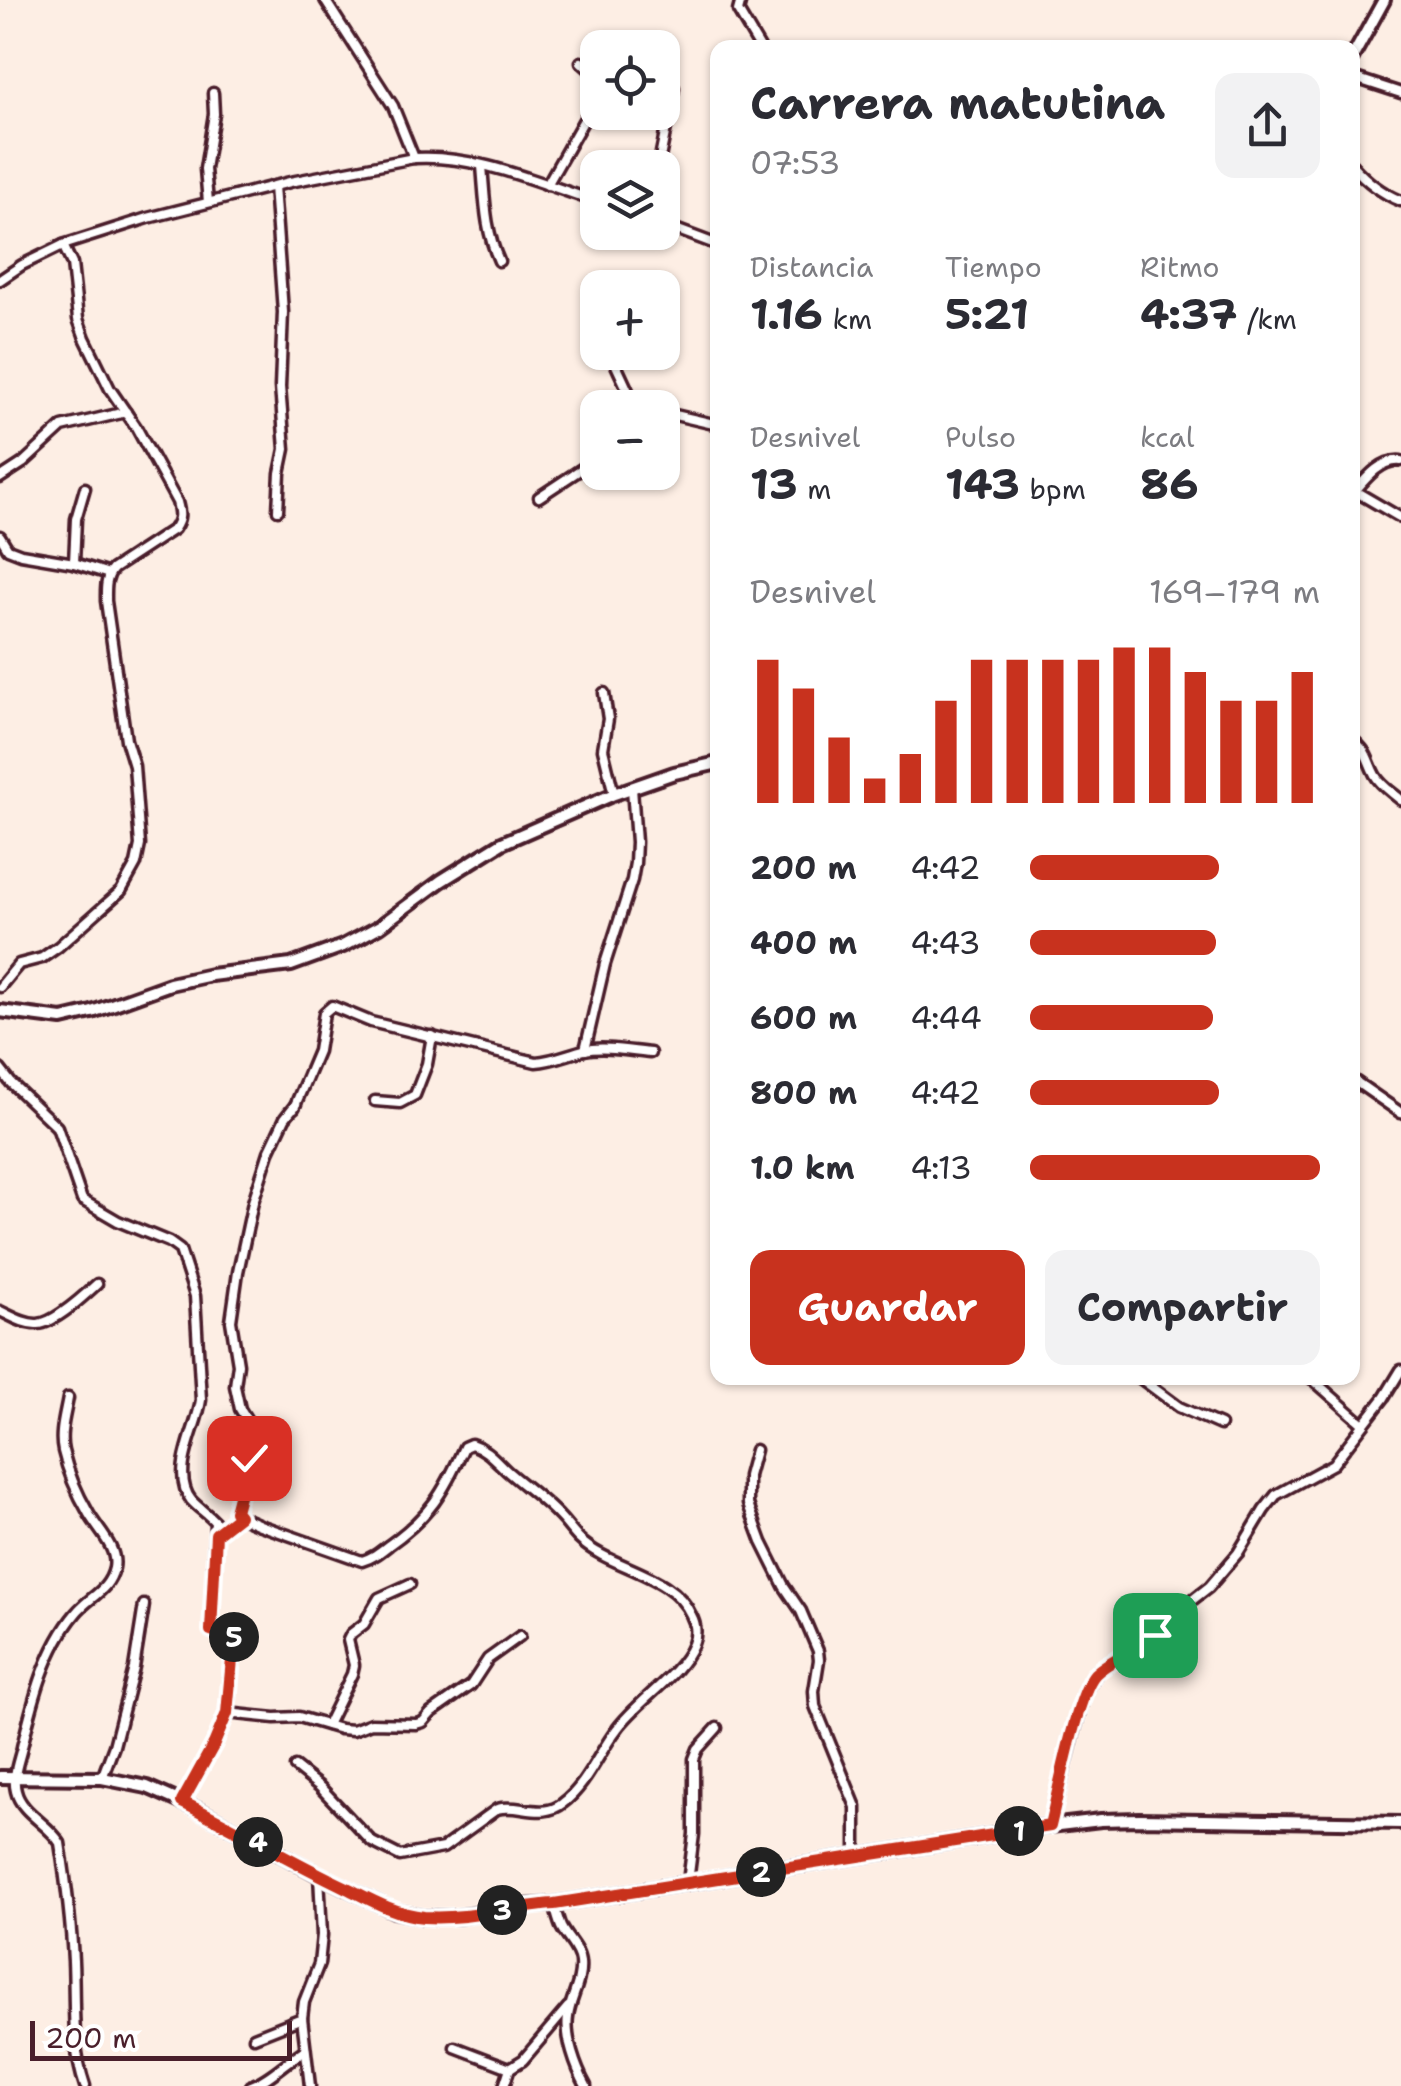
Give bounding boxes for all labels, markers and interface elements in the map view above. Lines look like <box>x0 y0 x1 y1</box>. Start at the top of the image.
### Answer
map controls <box>580 30 680 490</box>
button: locate <box>580 30 680 130</box>
text: Carrera matutina <box>750 73 1165 133</box>
button: share <box>1215 73 1320 178</box>
text: 07:53 <box>750 141 840 184</box>
button: layers <box>580 150 680 250</box>
text: Distancia <box>750 248 873 286</box>
text: Tiempo <box>945 248 1042 286</box>
text: Ritmo <box>1140 248 1220 286</box>
button: + <box>580 270 680 370</box>
text: 1.16 <box>750 286 823 342</box>
text: 5:21 <box>945 286 1029 342</box>
text: 4:37 <box>1140 286 1237 342</box>
text: km <box>823 300 872 338</box>
text: /km <box>1237 300 1297 338</box>
button: − <box>580 390 680 490</box>
text: Desnivel <box>750 418 860 456</box>
text: Pulso <box>945 418 1016 456</box>
text: kcal <box>1140 418 1194 456</box>
text: 13 <box>750 456 798 512</box>
text: 143 <box>945 456 1020 512</box>
text: 86 <box>1140 456 1199 512</box>
text: m <box>798 470 831 508</box>
text: bpm <box>1020 470 1086 508</box>
text: Desnivel <box>750 570 876 613</box>
text: 169–179 m <box>1149 570 1320 613</box>
text: 200 m <box>750 846 857 889</box>
text: 4:42 <box>910 846 981 889</box>
text: 400 m <box>750 921 857 964</box>
text: 4:43 <box>910 921 981 964</box>
text: 600 m <box>750 996 857 1039</box>
text: 4:44 <box>910 996 982 1039</box>
text: 800 m <box>750 1071 857 1114</box>
text: 4:42 <box>910 1071 981 1114</box>
text: 1.0 km <box>750 1146 855 1189</box>
text: 4:13 <box>910 1146 972 1189</box>
button: Guardar <box>750 1250 1025 1365</box>
button: Compartir <box>1045 1250 1320 1365</box>
pin <box>207 1416 292 1501</box>
icon: check <box>222 1431 277 1486</box>
pin <box>1113 1593 1198 1678</box>
icon: arrive <box>1128 1608 1183 1663</box>
pin: 5 <box>209 1612 259 1662</box>
text: 5 <box>225 1618 243 1656</box>
pin: 1 <box>994 1806 1044 1856</box>
text: 1 <box>1013 1812 1025 1850</box>
pin: 4 <box>233 1817 283 1867</box>
text: 4 <box>248 1823 268 1861</box>
pin: 2 <box>736 1847 786 1897</box>
text: 2 <box>751 1853 771 1891</box>
pin: 3 <box>477 1885 527 1935</box>
text: 3 <box>492 1891 512 1929</box>
scale bar <box>30 2016 292 2060</box>
text: 200 m <box>45 2019 136 2057</box>

